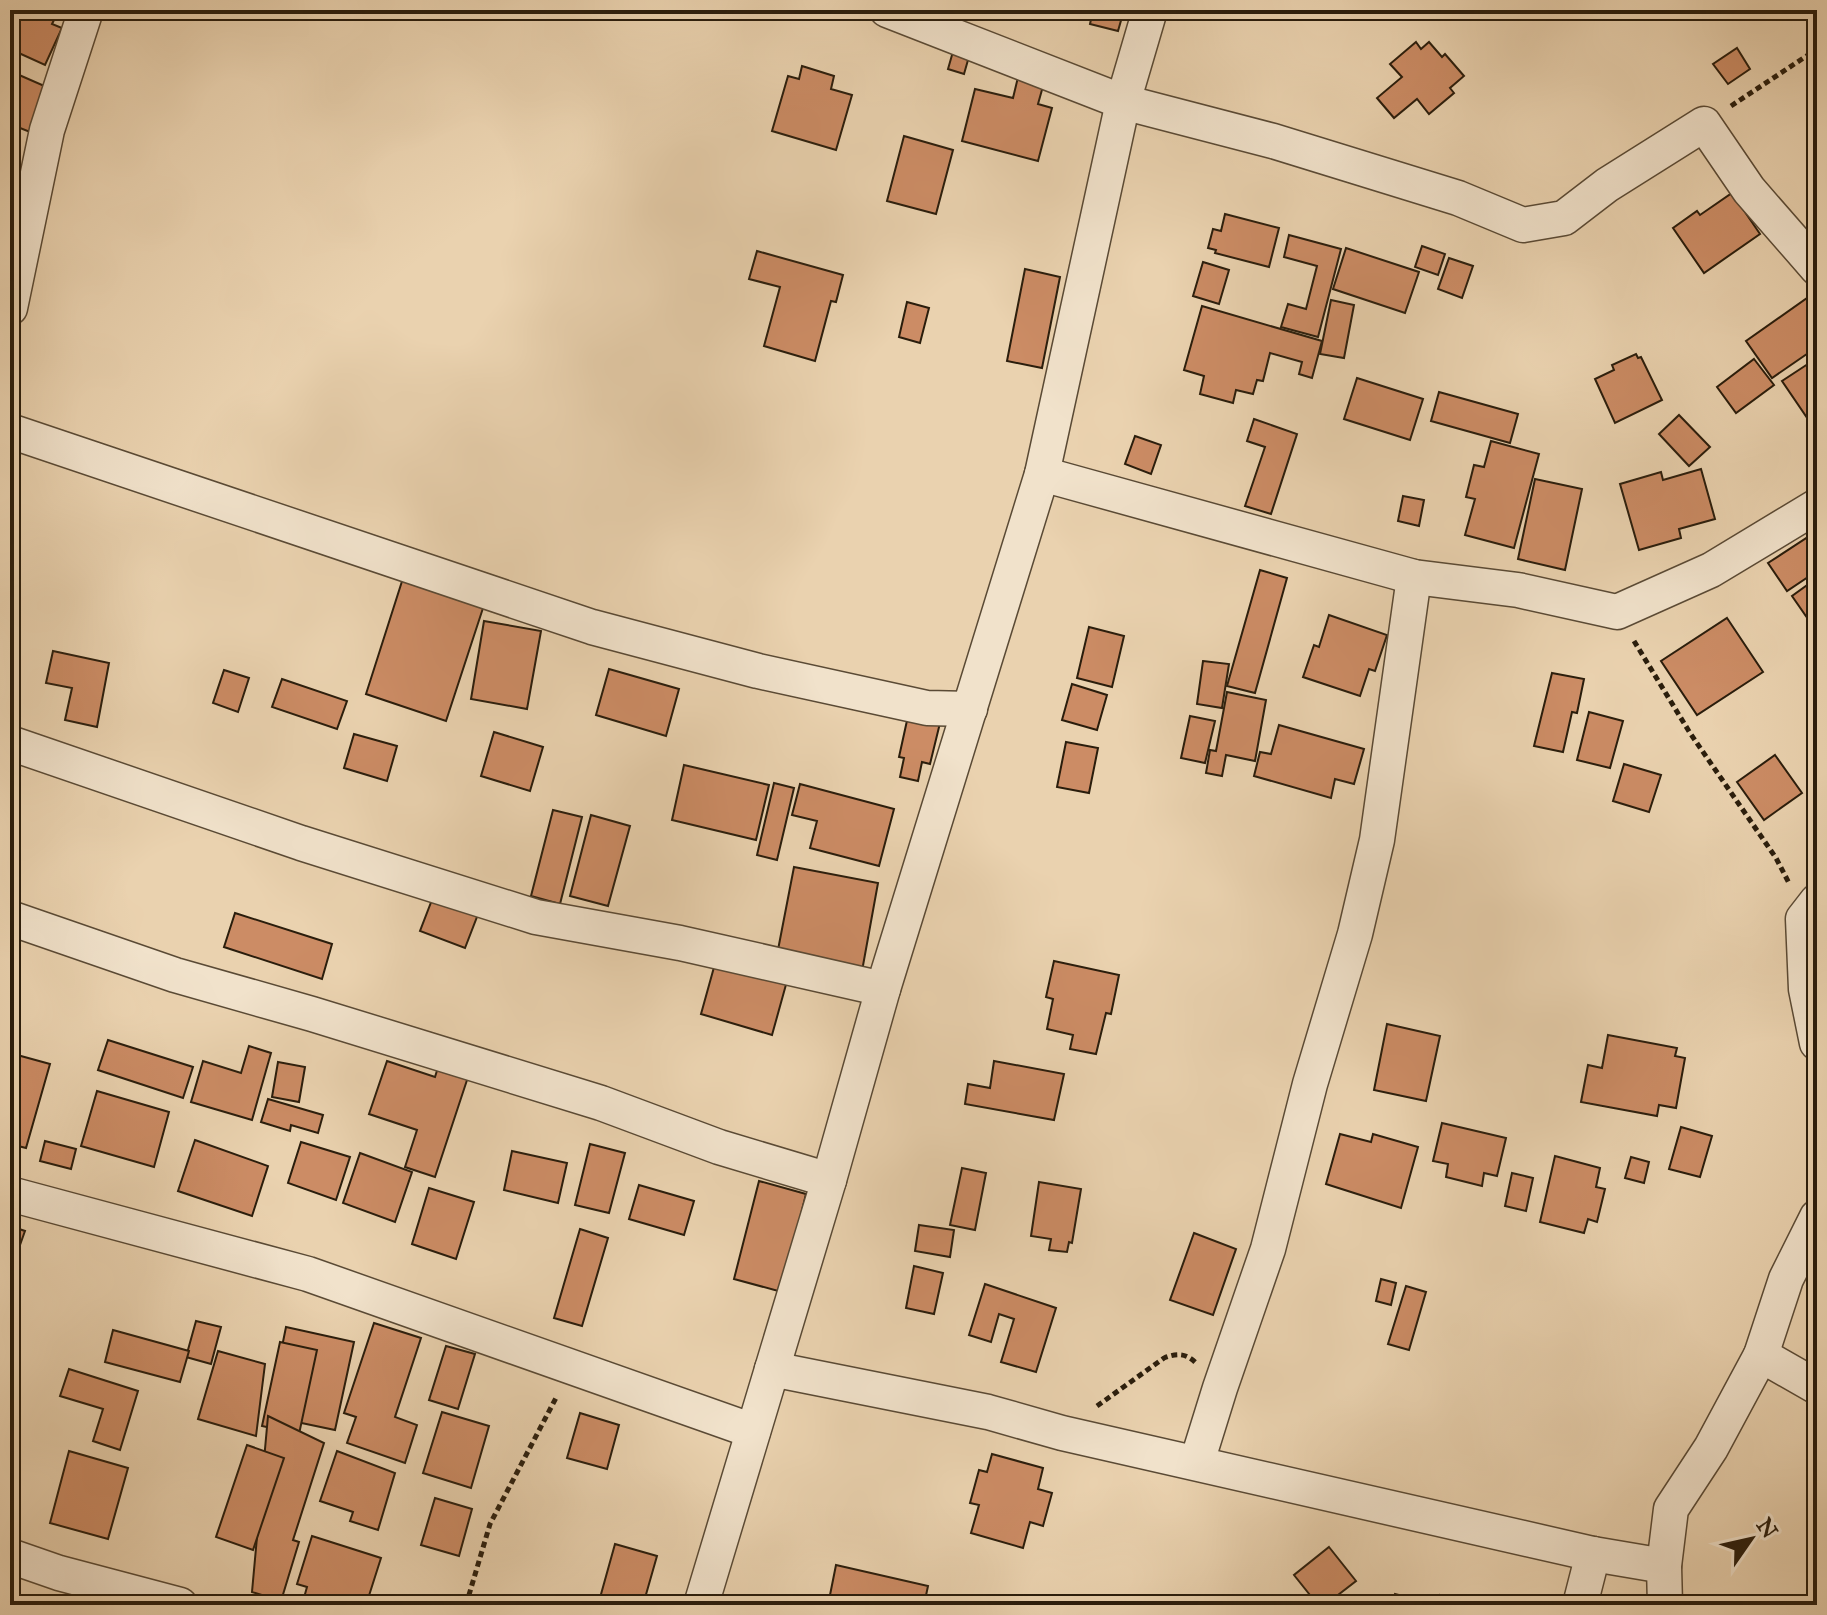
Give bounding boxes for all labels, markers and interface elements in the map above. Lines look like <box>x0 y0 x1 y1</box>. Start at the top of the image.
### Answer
north arrow <box>1711 1499 1791 1579</box>
text: N <box>1751 1513 1784 1544</box>

